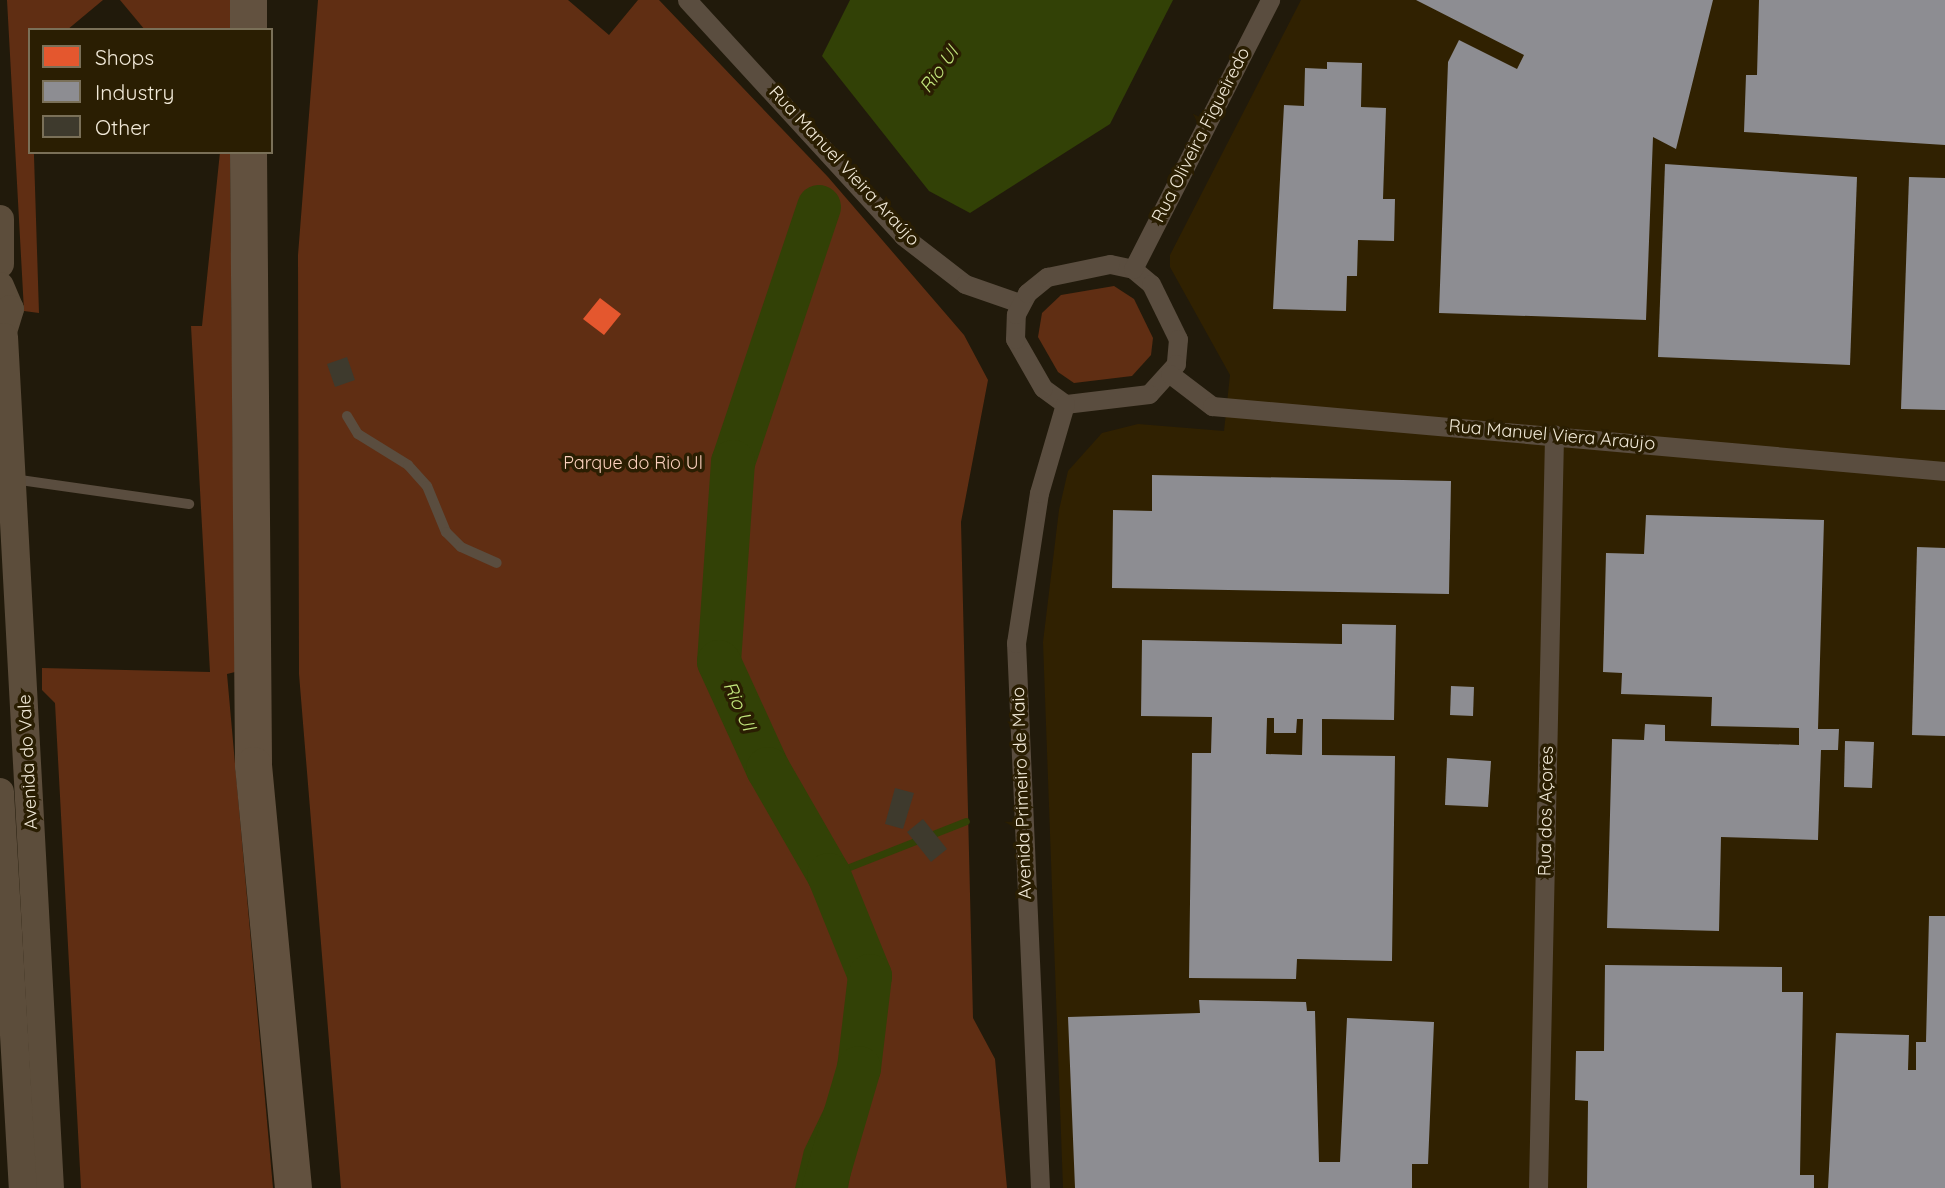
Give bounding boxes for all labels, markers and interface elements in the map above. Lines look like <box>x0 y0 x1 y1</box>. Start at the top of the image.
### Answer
legend <box>28 28 273 154</box>
water label: Rio Ul <box>915 43 963 97</box>
text: Shops <box>95 44 154 70</box>
street label: Rua Oliveira Figueiredo <box>1147 44 1255 226</box>
text: Industry <box>95 79 174 105</box>
street label: Rua Manuel Vieira Araújo <box>764 81 924 251</box>
text: Other <box>95 114 150 140</box>
street label: Rua Manuel Viera Araújo <box>1448 415 1656 455</box>
park label: Parque do Rio Ul <box>563 452 703 474</box>
water label: Rio Ul <box>718 678 760 734</box>
street label: Avenida Primeiro de Maio <box>1007 686 1037 900</box>
street label: Avenida do Vale <box>14 694 42 830</box>
street label: Rua dos Açores <box>1534 746 1558 876</box>

